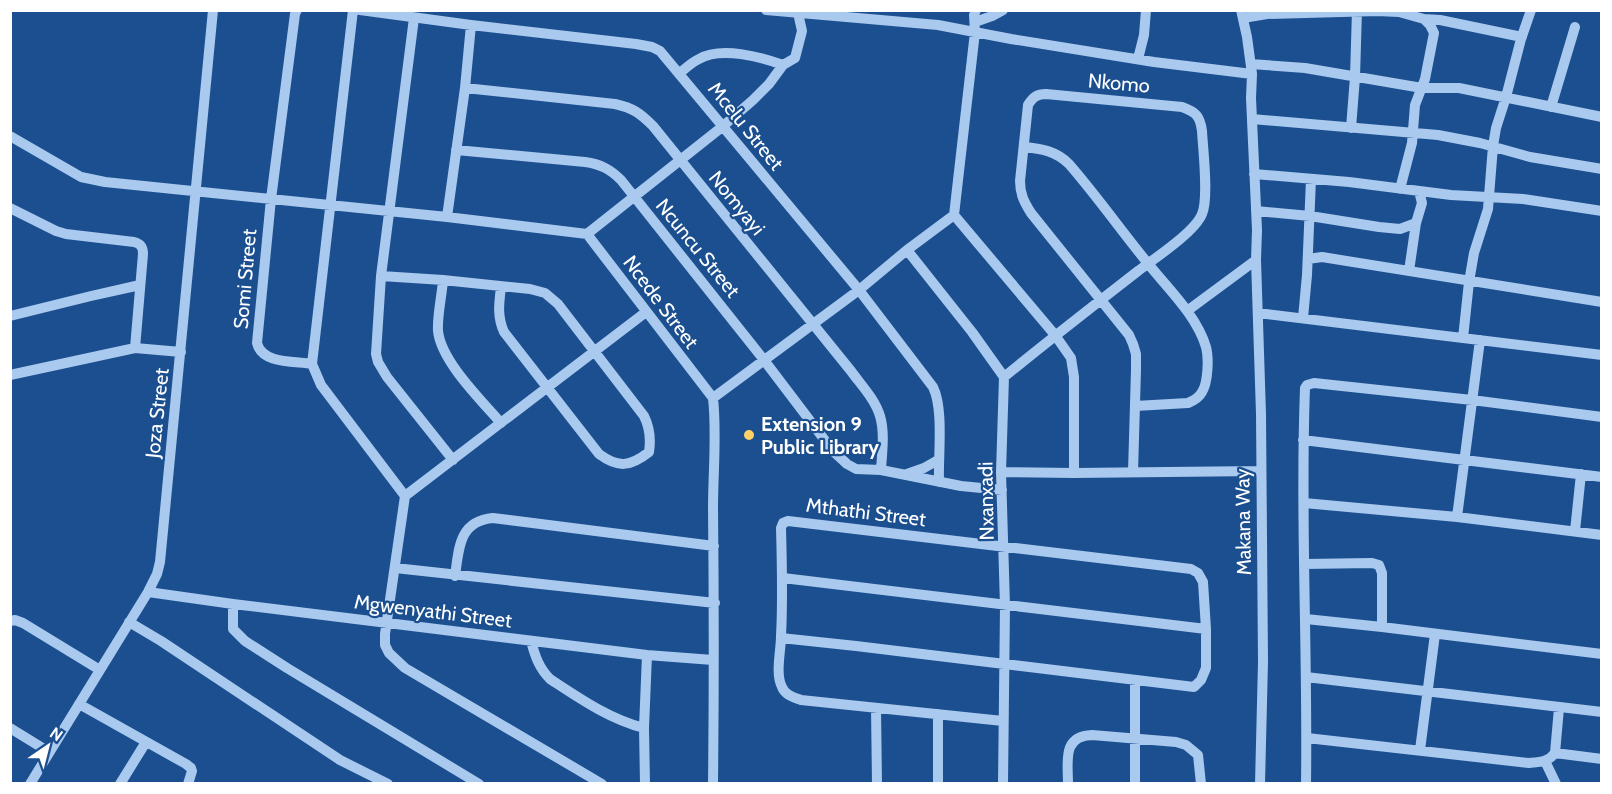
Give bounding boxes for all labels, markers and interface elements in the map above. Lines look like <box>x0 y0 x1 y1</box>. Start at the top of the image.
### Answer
street label: Nkomo <box>1087 68 1151 98</box>
street label: Mcelu Street <box>703 77 789 175</box>
street label: Nomyayi <box>704 166 770 240</box>
street label: Ncuncu Street <box>651 194 745 302</box>
street label: Somi Street <box>229 228 261 330</box>
street label: Ncede Street <box>618 251 704 353</box>
street label: Joza Street <box>140 366 174 460</box>
place label: Extension 9 Public Library <box>761 412 879 459</box>
marker: Extension 9 Public Library <box>742 428 756 442</box>
street label: Nxanxadi <box>973 461 999 541</box>
street label: Makana Way <box>1230 468 1256 576</box>
street label: Mthathi Street <box>805 493 928 531</box>
street label: Mgwenyathi Street <box>353 589 513 633</box>
north arrow <box>18 716 78 776</box>
text: N <box>46 723 66 745</box>

